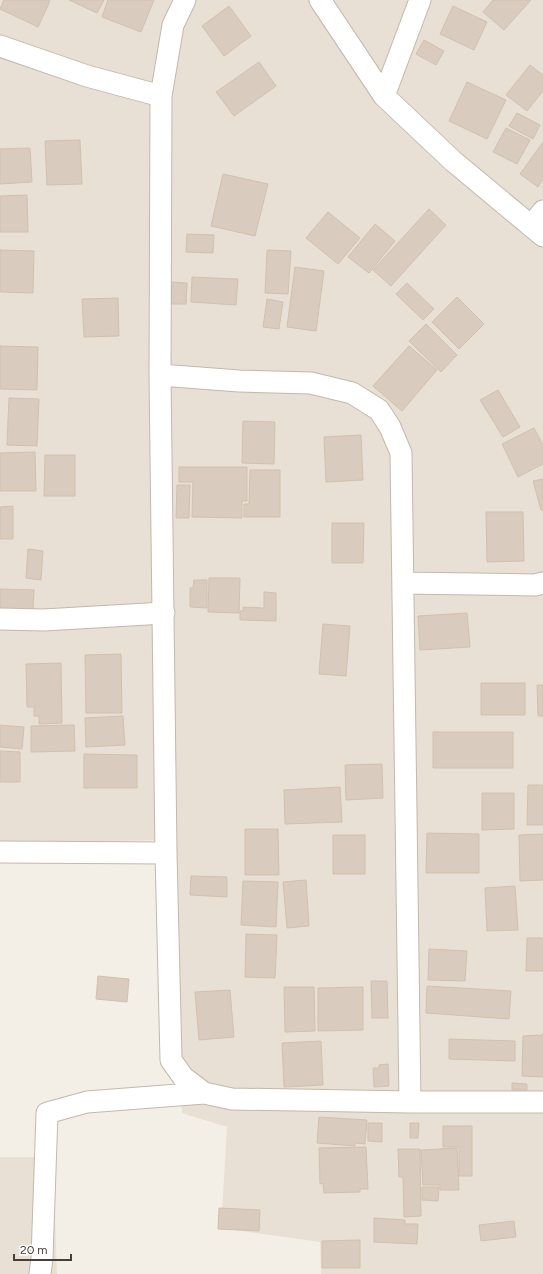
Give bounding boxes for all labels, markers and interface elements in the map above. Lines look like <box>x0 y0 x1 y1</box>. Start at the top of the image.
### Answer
scale bar <box>14 1236 71 1262</box>
text: 20 m <box>20 1243 48 1257</box>

